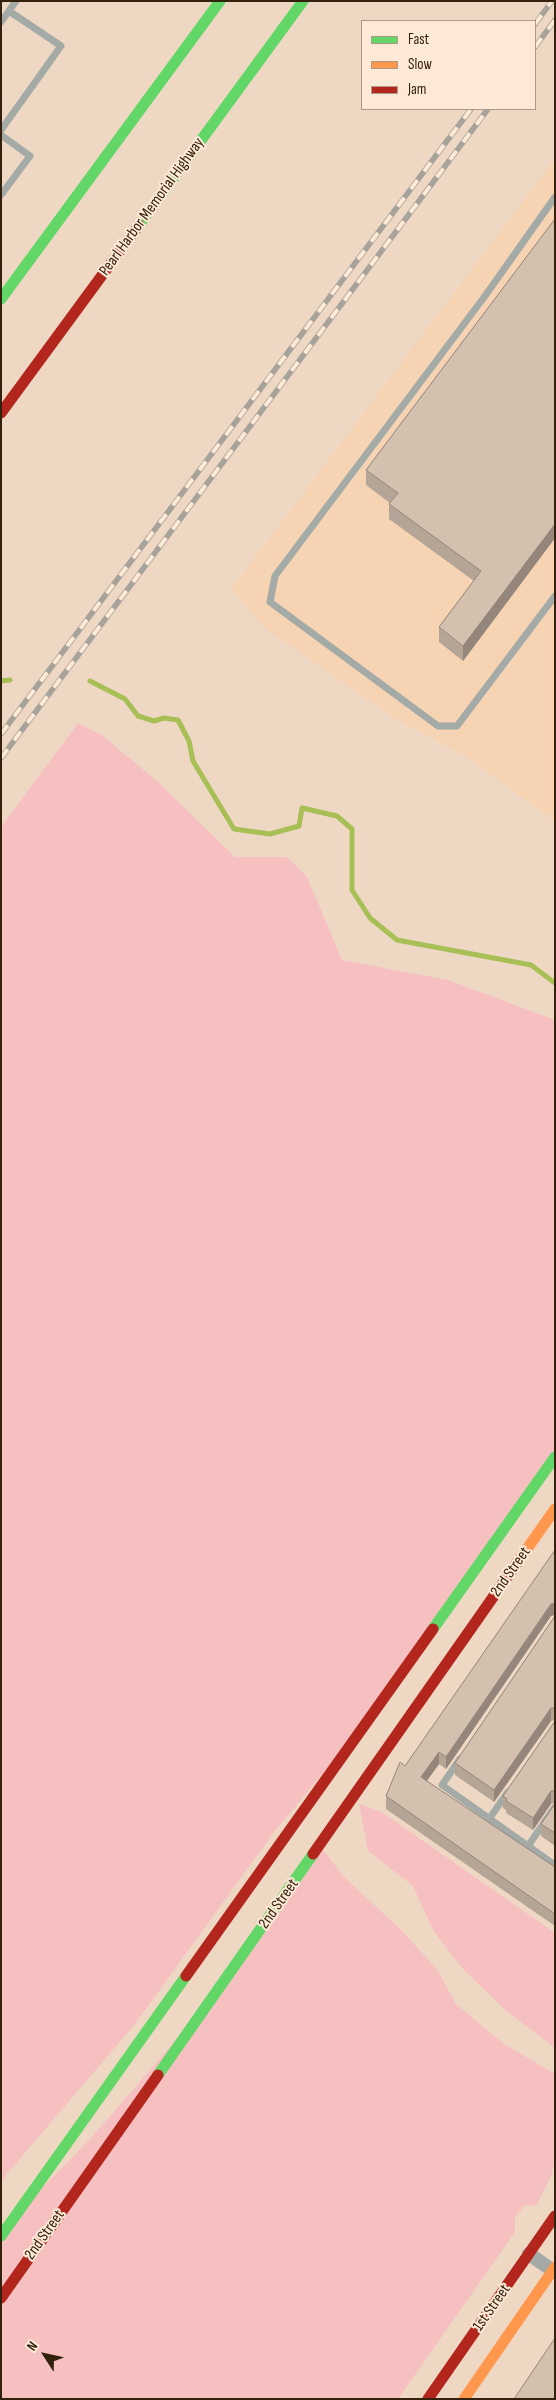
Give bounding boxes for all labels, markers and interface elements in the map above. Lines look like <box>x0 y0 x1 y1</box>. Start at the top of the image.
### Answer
legend <box>361 20 536 110</box>
text: Fast <box>408 30 429 49</box>
text: Slow <box>408 55 432 74</box>
text: Jam <box>408 80 426 99</box>
street label: Pearl Harbor Memorial Highway <box>95 134 209 280</box>
street label: 2nd Street <box>487 1543 535 1601</box>
street label: 2nd Street <box>255 1875 303 1933</box>
street label: 2nd Street <box>21 2206 69 2264</box>
street label: 1st Street <box>469 2281 515 2335</box>
north arrow <box>20 2330 70 2380</box>
text: N <box>23 2338 41 2354</box>

